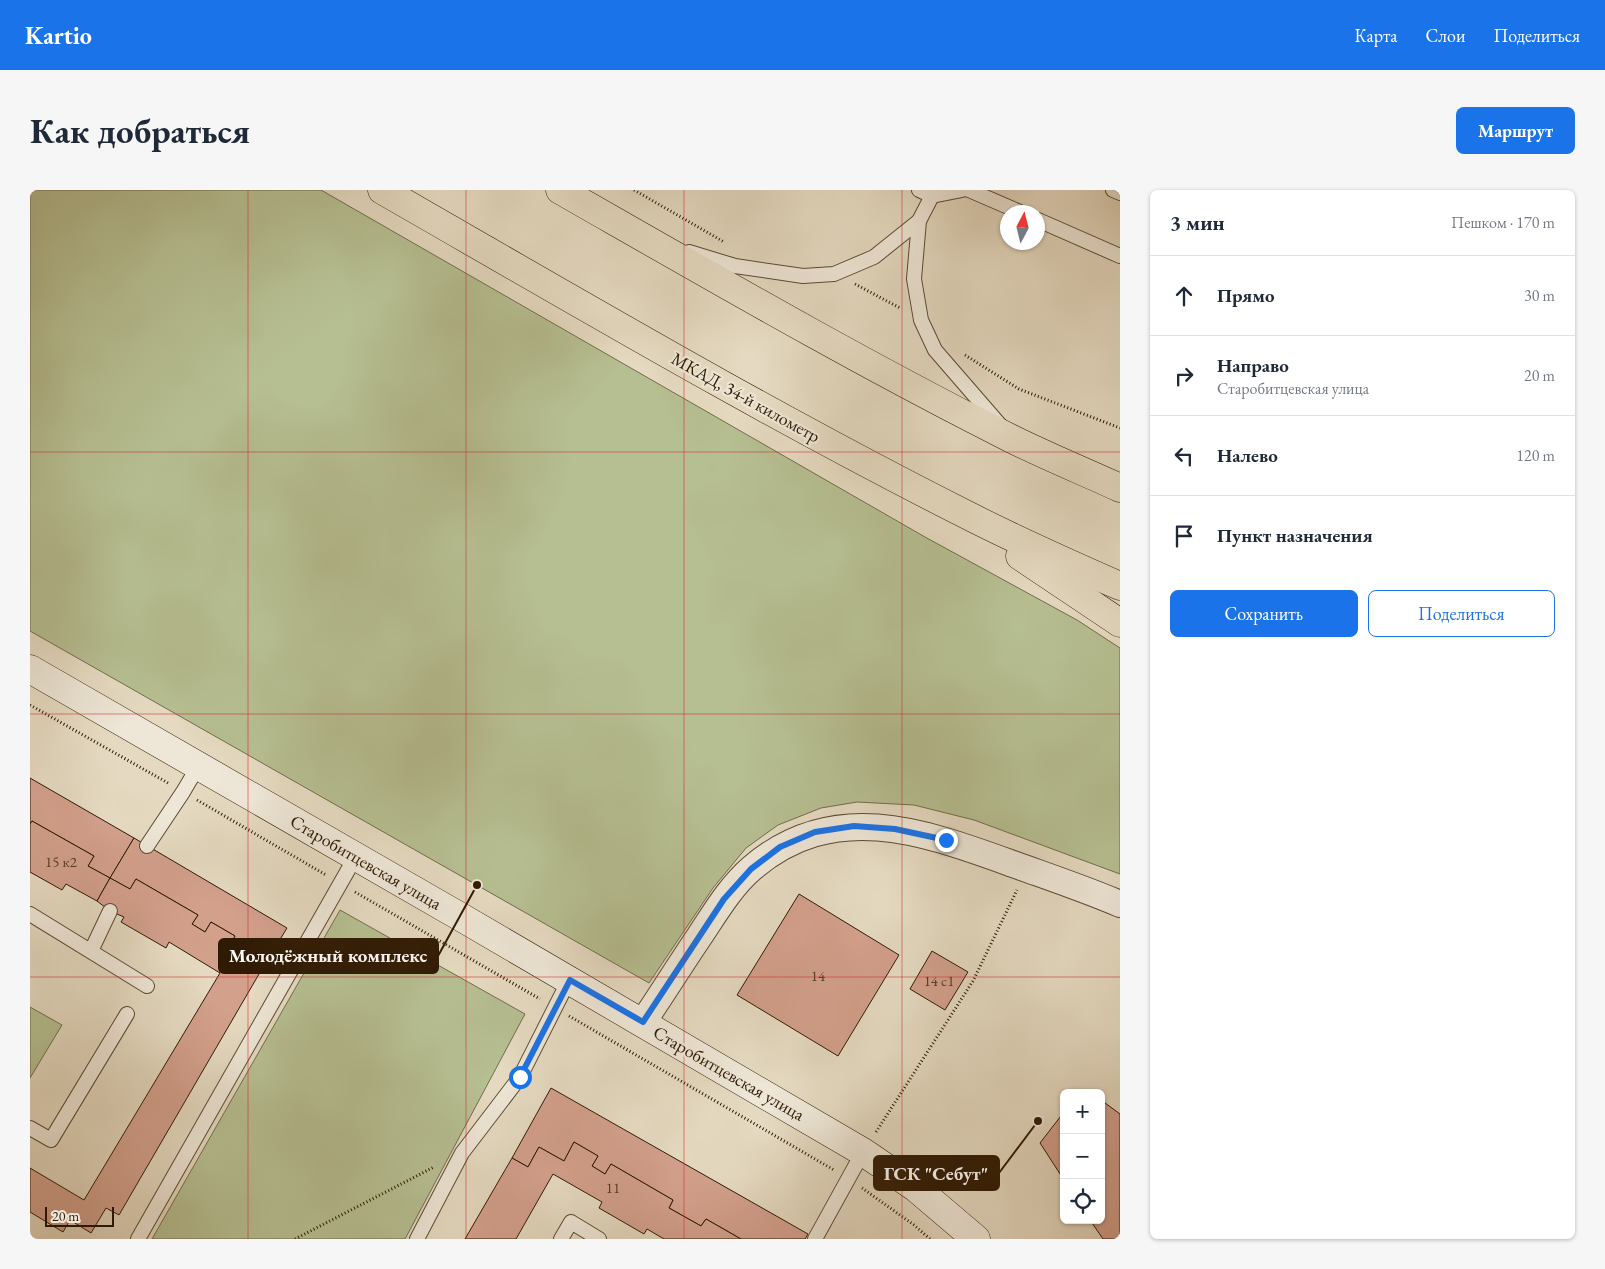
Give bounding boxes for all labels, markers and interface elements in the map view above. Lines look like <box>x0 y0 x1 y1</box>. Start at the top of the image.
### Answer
text: Kartio <box>25 20 92 51</box>
text: Карта <box>1355 24 1398 47</box>
text: Слои <box>1426 24 1465 47</box>
text: Поделиться <box>1493 24 1580 47</box>
button: Маршрут <box>1456 107 1575 154</box>
text: Как добраться <box>30 108 250 153</box>
north arrow <box>1000 205 1045 250</box>
text: 3 мин <box>1170 209 1225 236</box>
text: Пешком · 170 m <box>1451 212 1555 233</box>
icon: ahead <box>1170 282 1198 310</box>
text: Прямо <box>1217 283 1275 308</box>
text: 30 m <box>1524 285 1555 306</box>
street label: МКАД, 34-й километр <box>667 347 825 447</box>
text: Направо <box>1217 353 1289 378</box>
icon: right <box>1170 362 1198 390</box>
text: 20 m <box>1524 365 1555 386</box>
text: Старобитцевская улица <box>1217 378 1369 399</box>
icon: left <box>1170 442 1198 470</box>
text: Налево <box>1217 443 1278 468</box>
text: 120 m <box>1516 445 1555 466</box>
icon: arrive <box>1170 522 1198 550</box>
text: Пункт назначения <box>1217 523 1373 548</box>
button: Сохранить <box>1170 590 1358 637</box>
button: Поделиться <box>1368 590 1555 637</box>
street label: Старобитцевская улица <box>286 809 447 915</box>
route end <box>935 829 958 852</box>
house number: 15 к2 <box>45 852 78 871</box>
callout: Молодёжный комплекс <box>219 939 438 973</box>
text: Молодёжный комплекс <box>229 943 428 968</box>
house number: 14 <box>811 966 826 985</box>
house number: 14 с1 <box>924 971 954 990</box>
street label: Старобитцевская улица <box>649 1020 810 1126</box>
route start <box>509 1066 532 1089</box>
map controls <box>1060 1089 1105 1224</box>
button: + <box>1060 1089 1105 1134</box>
button: − <box>1060 1134 1105 1179</box>
callout: ГСК "Себут" <box>874 1156 999 1190</box>
text: ГСК "Себут" <box>884 1161 988 1186</box>
house number: 11 <box>606 1178 620 1197</box>
button: locate <box>1060 1179 1105 1224</box>
scale bar <box>45 1204 114 1227</box>
text: 20 m <box>52 1207 79 1225</box>

